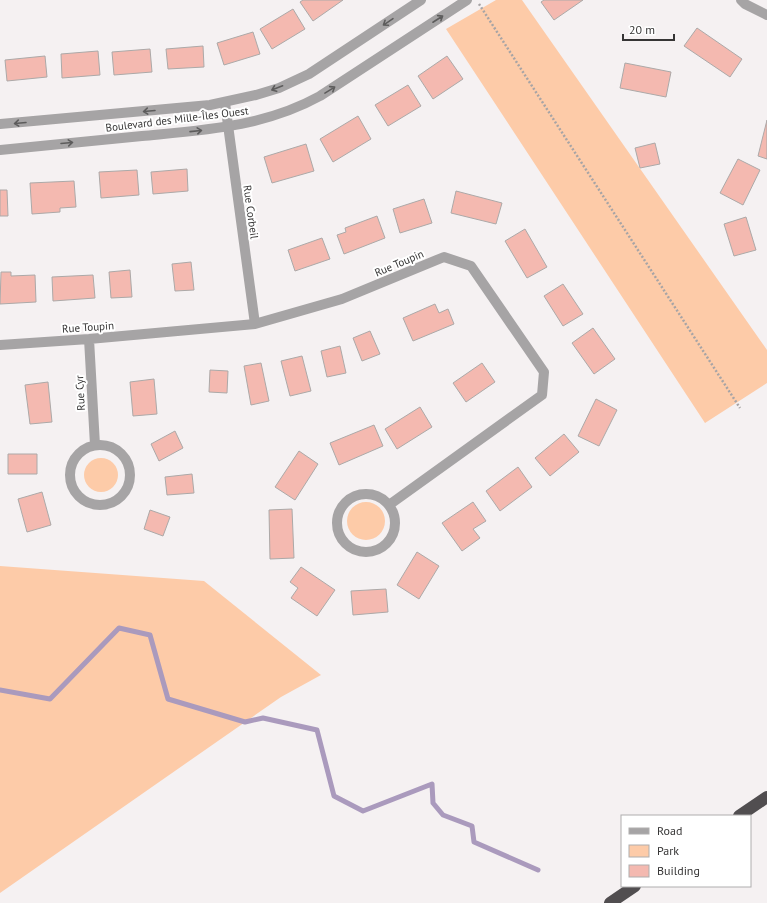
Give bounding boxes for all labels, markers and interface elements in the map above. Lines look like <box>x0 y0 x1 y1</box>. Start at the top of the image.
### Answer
one-way arrow <box>432 15 443 23</box>
scale bar <box>623 16 674 42</box>
one-way arrow <box>383 18 394 26</box>
text: 20 m <box>629 22 655 37</box>
one-way arrow <box>271 85 283 93</box>
one-way arrow <box>324 86 335 95</box>
street label: Boulevard des Mille-Îles Ouest <box>105 103 249 135</box>
one-way arrow <box>143 107 156 114</box>
one-way arrow <box>14 119 27 126</box>
one-way arrow <box>189 127 202 135</box>
one-way arrow <box>60 140 73 147</box>
street label: Rue Corbeil <box>240 184 262 241</box>
street label: Rue Toupin <box>372 246 426 280</box>
street label: Rue Toupin <box>62 318 114 336</box>
street label: Rue Cyr <box>72 375 88 411</box>
legend <box>621 815 751 887</box>
text: Road <box>657 823 682 838</box>
text: Park <box>657 843 679 858</box>
text: Building <box>657 863 700 878</box>

